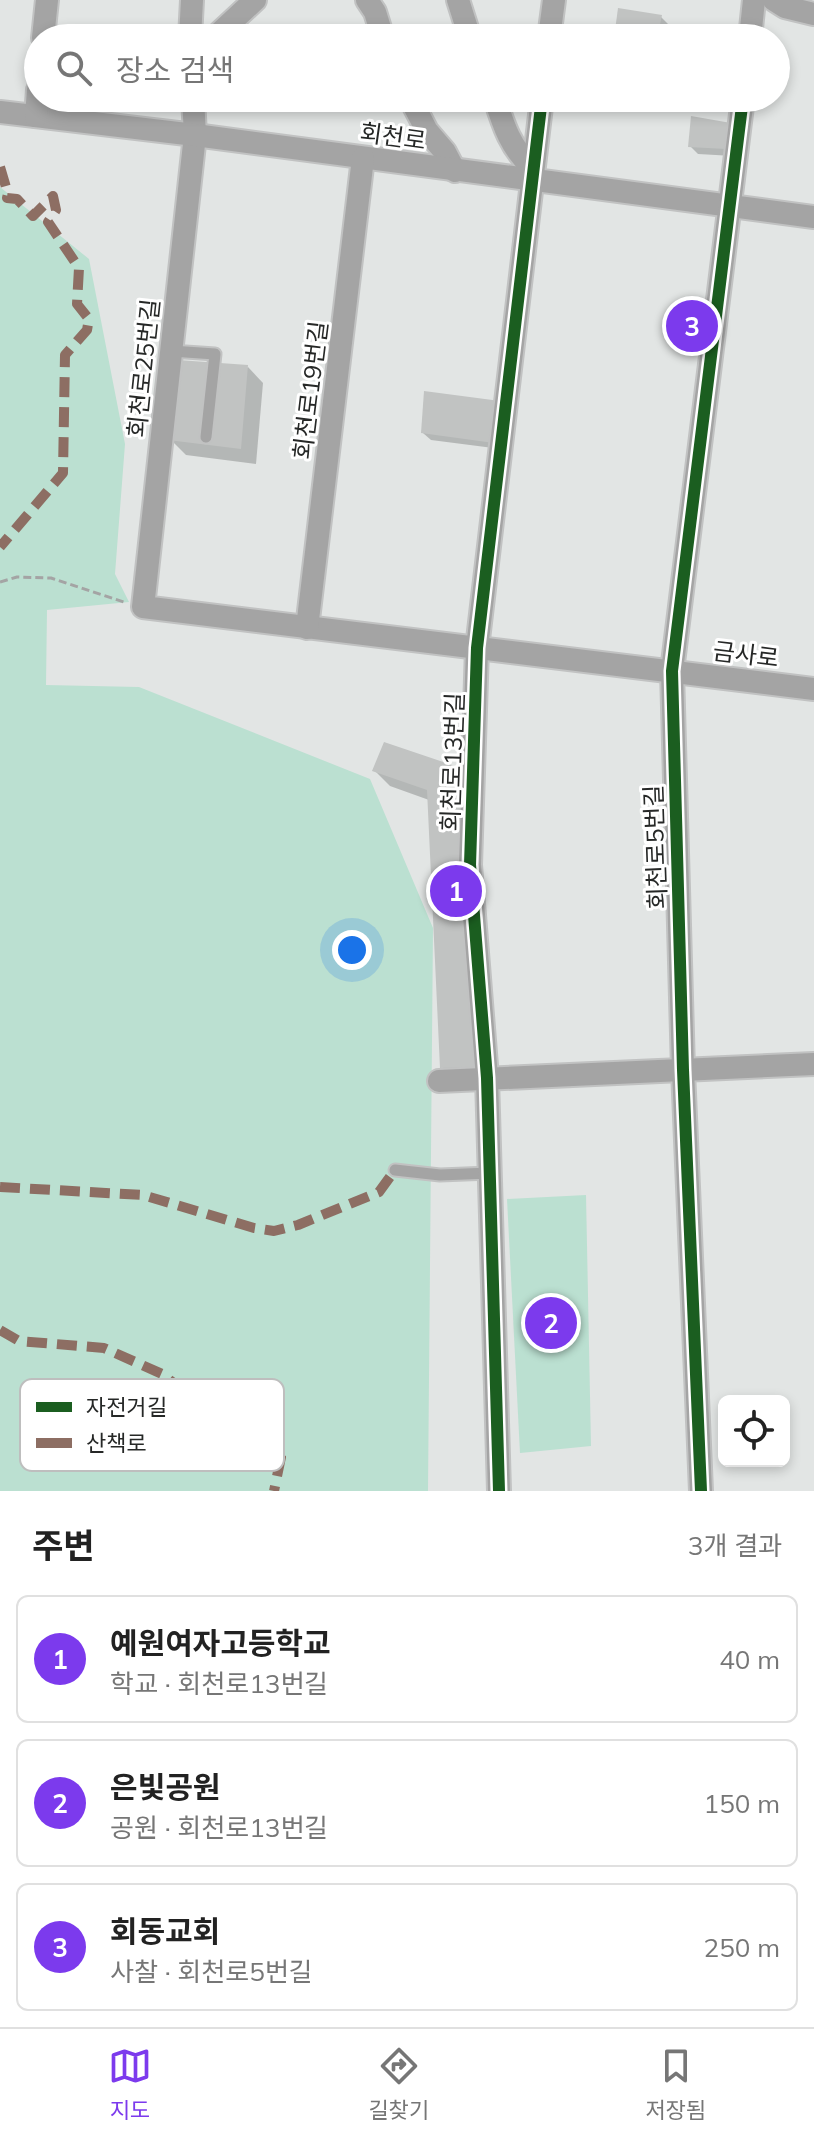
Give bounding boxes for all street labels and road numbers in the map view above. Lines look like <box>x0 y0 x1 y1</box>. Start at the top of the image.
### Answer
street label: 회천로 <box>358 117 428 155</box>
street label: 회천로25번길 <box>121 297 165 439</box>
street label: 회천로19번길 <box>287 319 333 461</box>
street label: 금사로 <box>711 635 781 673</box>
street label: 회천로13번길 <box>435 692 469 832</box>
street label: 회천로5번길 <box>638 784 672 910</box>

